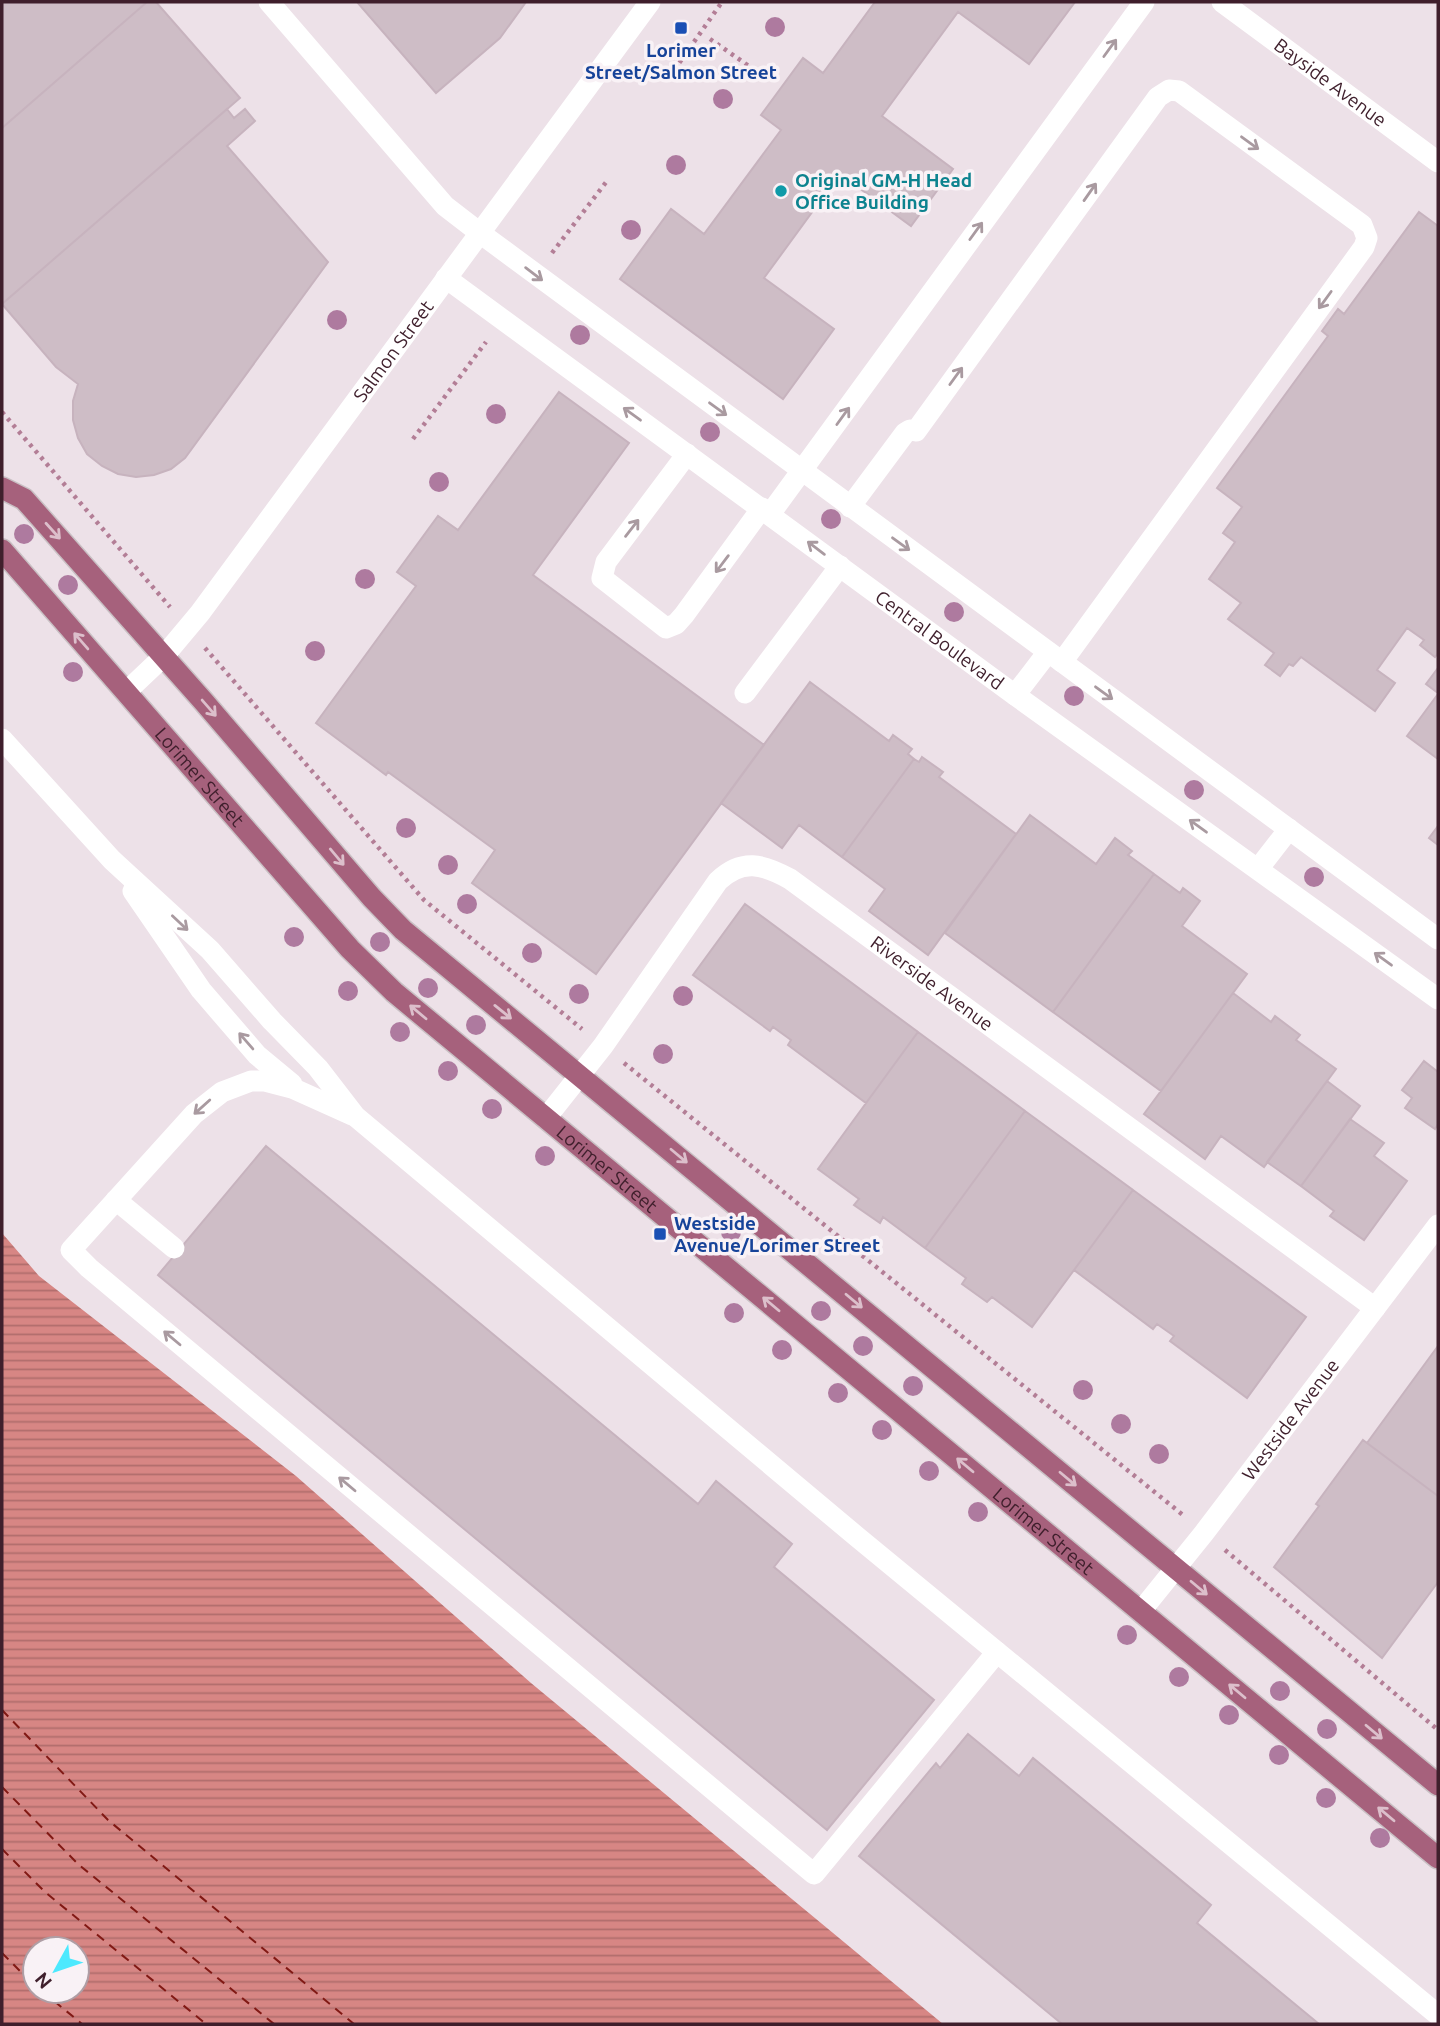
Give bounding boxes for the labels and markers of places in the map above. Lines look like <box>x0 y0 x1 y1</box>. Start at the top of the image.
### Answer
marker: Lorimer Street/Salmon Street <box>673 20 689 36</box>
place label: Lorimer Street/Salmon Street <box>585 39 777 83</box>
place label: Original GM-H Head Office Building <box>795 169 972 213</box>
marker: Original GM-H Head Office Building <box>773 183 789 199</box>
place label: Westside Avenue/Lorimer Street <box>674 1212 880 1256</box>
marker: Westside Avenue/Lorimer Street <box>652 1226 668 1242</box>

